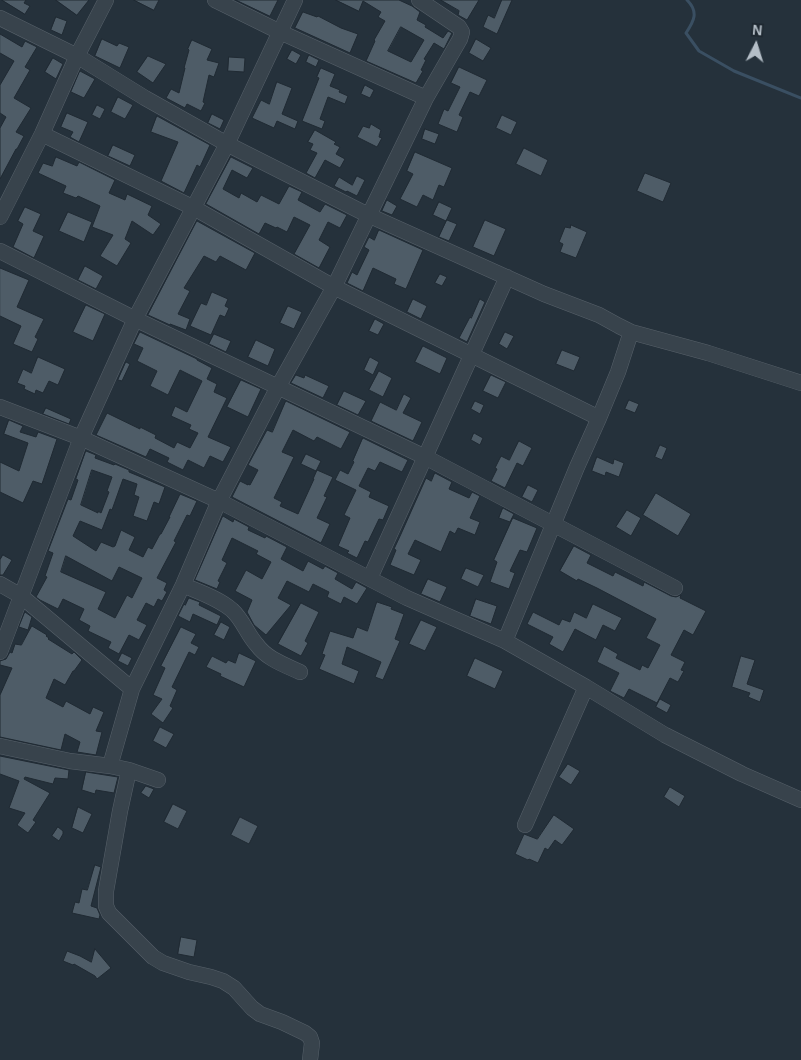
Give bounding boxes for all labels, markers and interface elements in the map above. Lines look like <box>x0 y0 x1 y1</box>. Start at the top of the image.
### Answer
north arrow <box>731 20 781 70</box>
text: N <box>752 22 763 38</box>

